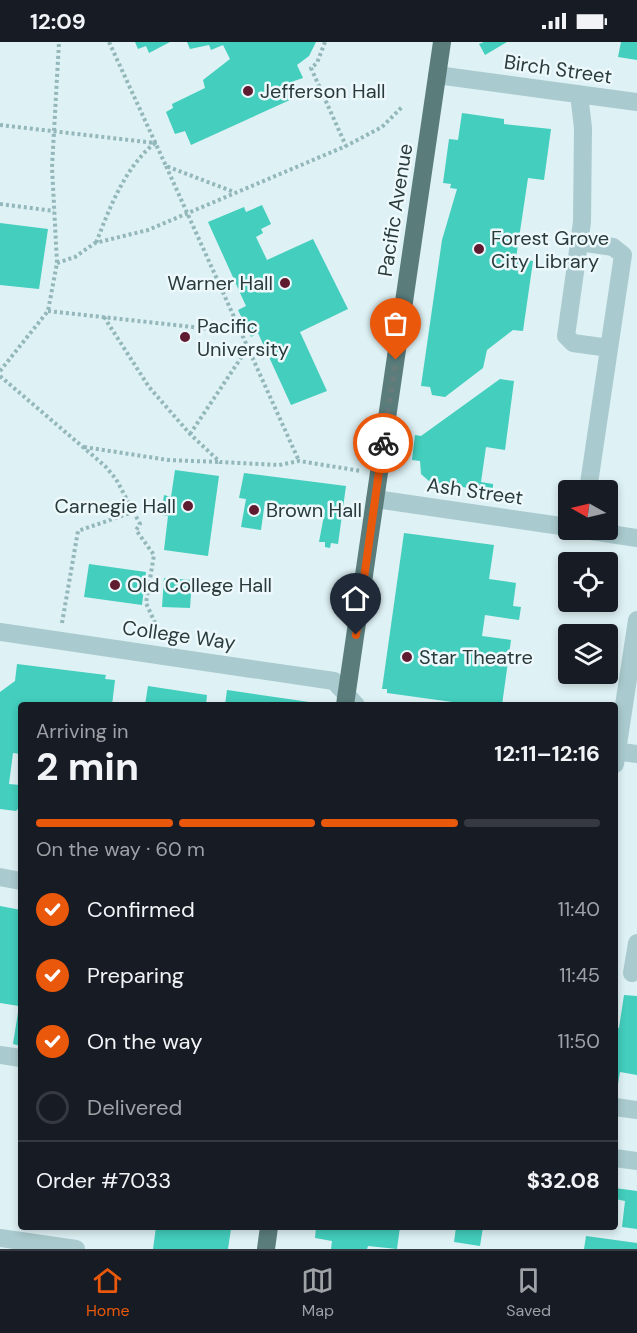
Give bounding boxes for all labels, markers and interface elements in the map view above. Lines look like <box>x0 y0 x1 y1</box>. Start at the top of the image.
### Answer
text: 12:09 <box>30 7 86 36</box>
street label: Birch Street <box>502 49 614 89</box>
place label: Jefferson Hall <box>260 78 385 104</box>
marker: Jefferson Hall <box>241 84 255 98</box>
street label: Pacific Avenue <box>372 142 418 278</box>
place label: Forest Grove City Library <box>491 225 609 274</box>
marker: Forest Grove City Library <box>472 242 486 256</box>
place label: Warner Hall <box>167 270 273 296</box>
marker: Warner Hall <box>278 276 292 290</box>
pin <box>370 298 421 360</box>
icon: bag <box>379 307 412 340</box>
place label: Pacific University <box>197 313 289 362</box>
marker: Pacific University <box>178 330 192 344</box>
courier <box>353 413 413 473</box>
icon: bike <box>367 427 400 460</box>
street label: Ash Street <box>425 471 525 511</box>
north arrow <box>558 480 618 540</box>
map controls <box>558 480 618 684</box>
place label: Carnegie Hall <box>55 493 176 519</box>
place label: Brown Hall <box>266 497 362 523</box>
marker: Carnegie Hall <box>181 499 195 513</box>
marker: Brown Hall <box>247 503 261 517</box>
button: locate <box>558 552 618 612</box>
place label: Old College Hall <box>127 572 272 598</box>
pin <box>330 573 381 635</box>
marker: Old College Hall <box>108 578 122 592</box>
icon: home <box>339 582 372 615</box>
street label: College Way <box>121 614 237 656</box>
button: layers <box>558 624 618 684</box>
place label: Star Theatre <box>419 644 533 670</box>
marker: Star Theatre <box>400 650 414 664</box>
text: Arriving in <box>36 718 128 744</box>
text: 12:11–12:16 <box>494 739 600 768</box>
text: 2 min <box>36 741 139 792</box>
text: On the way · 60 m <box>36 836 205 862</box>
icon: check <box>36 893 69 926</box>
text: Confirmed <box>87 895 195 924</box>
text: 11:40 <box>558 896 600 922</box>
icon: check <box>36 959 69 992</box>
text: Preparing <box>87 961 184 990</box>
text: 11:45 <box>559 962 600 988</box>
icon: check <box>36 1025 69 1058</box>
text: On the way <box>87 1027 202 1056</box>
text: 11:50 <box>558 1028 600 1054</box>
text: Delivered <box>87 1093 182 1122</box>
text: Order #7033 <box>36 1166 171 1195</box>
text: $32.08 <box>527 1166 600 1195</box>
tab: Home <box>86 1264 130 1321</box>
tab: Map <box>301 1264 334 1321</box>
tab: Saved <box>506 1264 551 1321</box>

